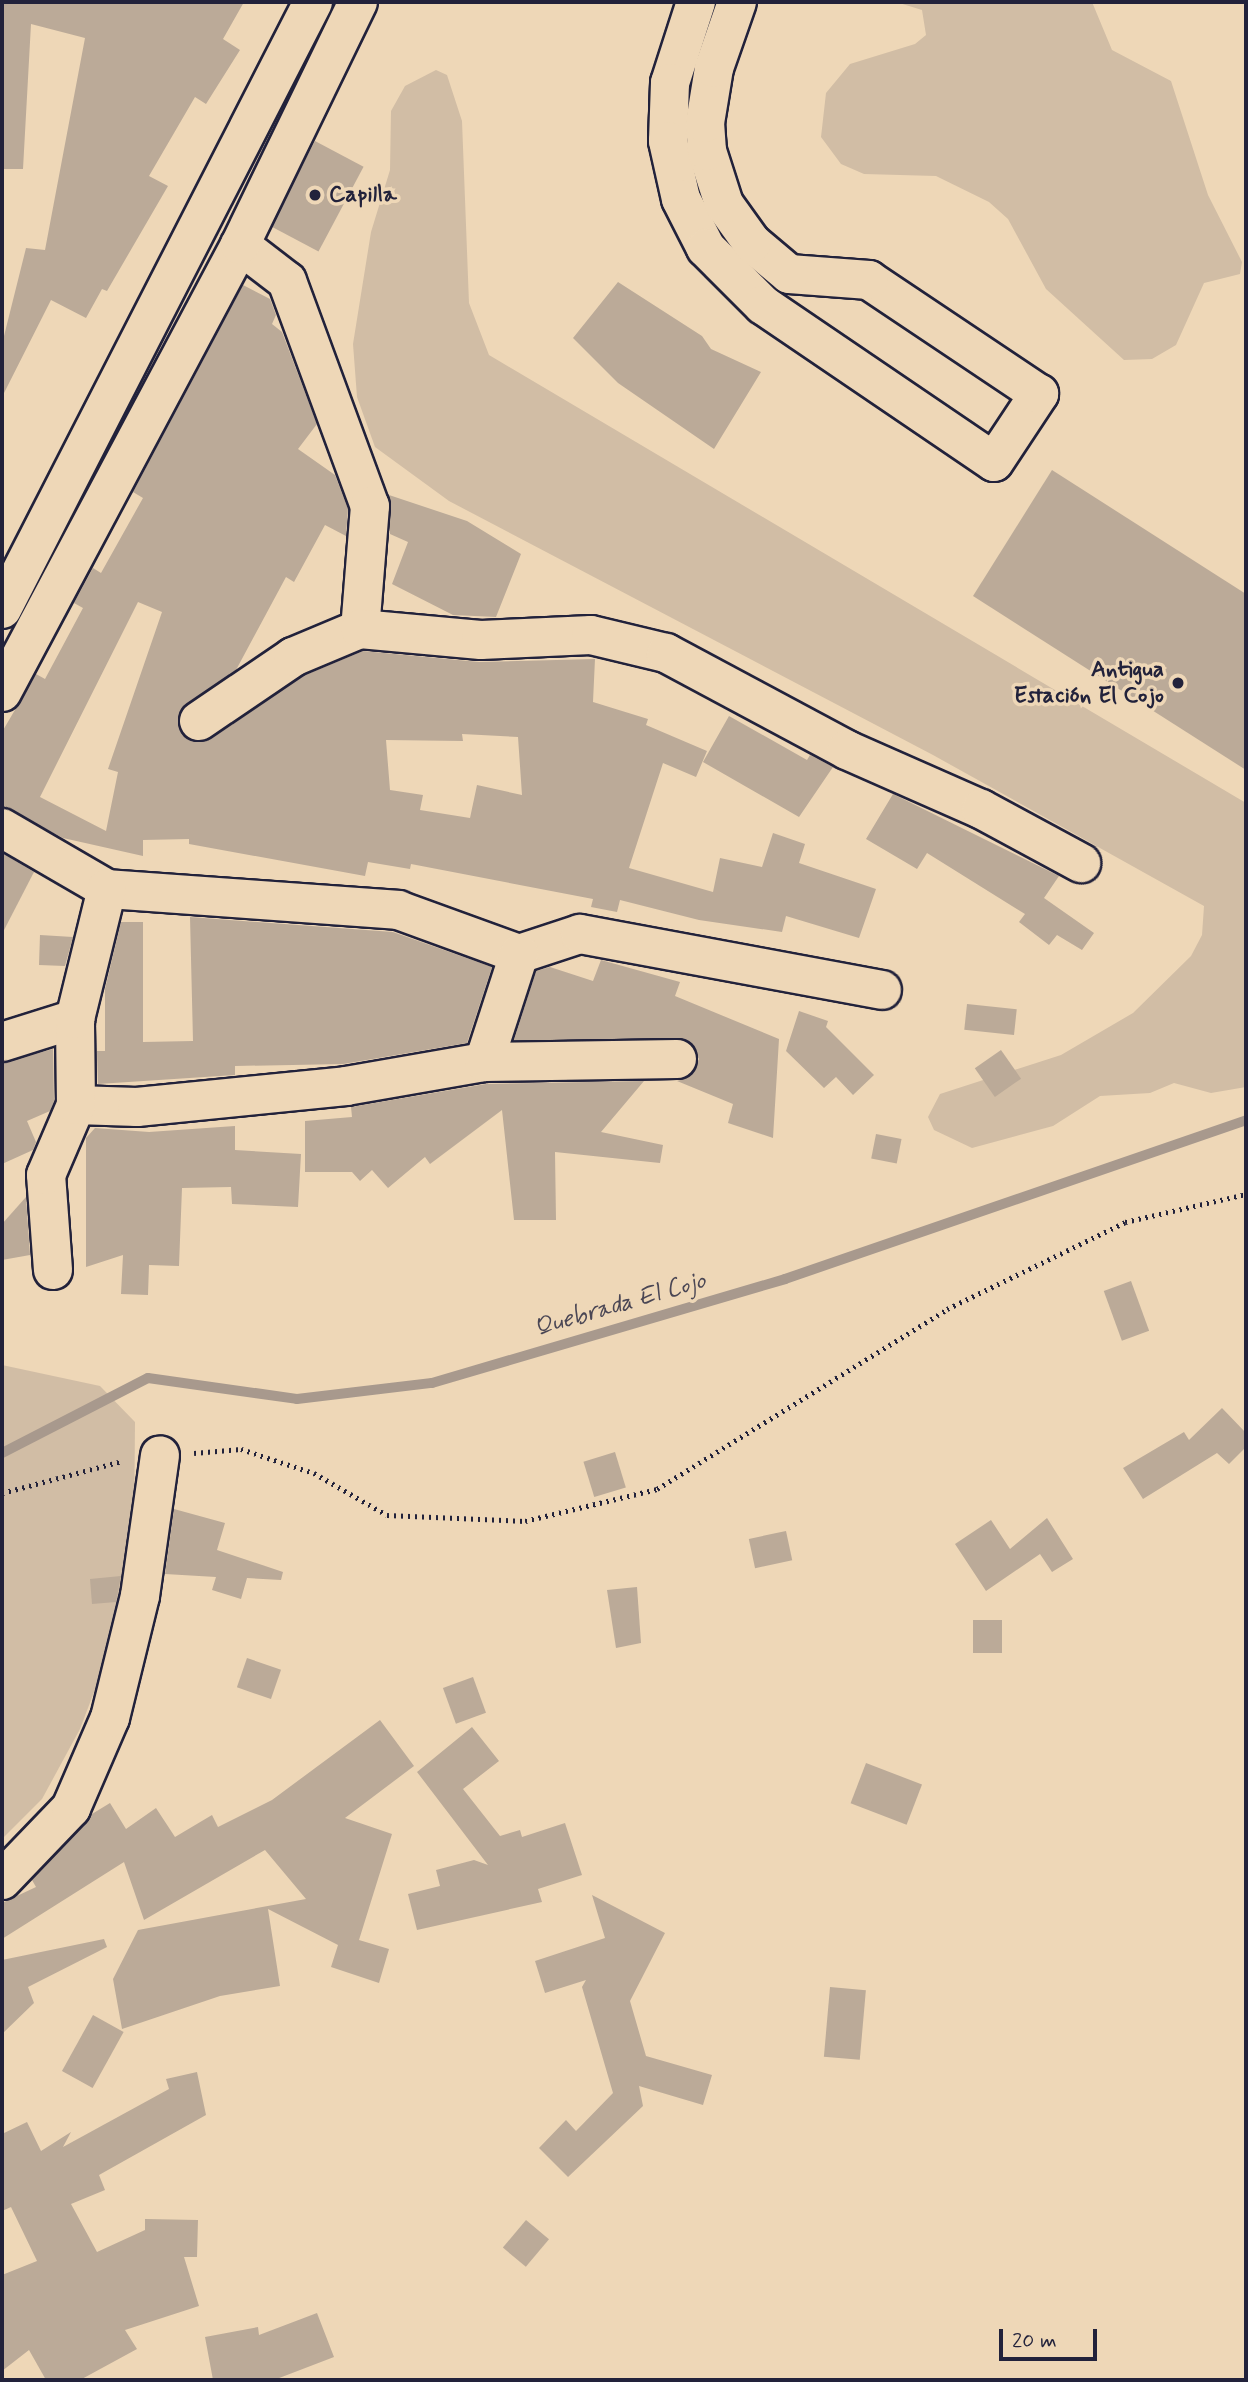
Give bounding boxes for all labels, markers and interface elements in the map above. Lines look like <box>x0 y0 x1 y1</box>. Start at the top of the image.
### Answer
place label: Capilla <box>329 181 397 209</box>
marker: Capilla <box>307 187 323 203</box>
place label: Antigua Estación El Cojo <box>1010 656 1164 710</box>
marker: Antigua Estación El Cojo <box>1170 675 1186 691</box>
water label: Quebrada El Cojo <box>529 1266 711 1344</box>
scale bar <box>1003 2316 1101 2360</box>
text: 20 m <box>1012 2327 1057 2355</box>

